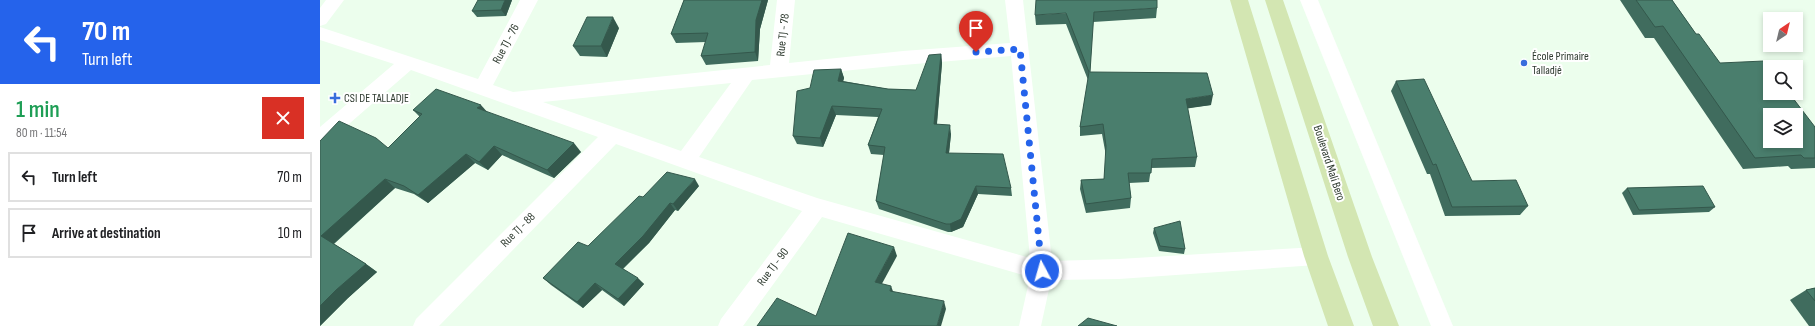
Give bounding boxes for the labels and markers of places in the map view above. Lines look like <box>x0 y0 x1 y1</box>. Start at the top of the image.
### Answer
pin <box>959 11 993 52</box>
place label: École Primaire Talladjé <box>1532 49 1589 78</box>
marker: École Primaire Talladjé <box>1519 58 1529 68</box>
place label: CSI DE TALLADJE <box>344 91 409 106</box>
marker: CSI DE TALLADJE <box>329 92 341 104</box>

